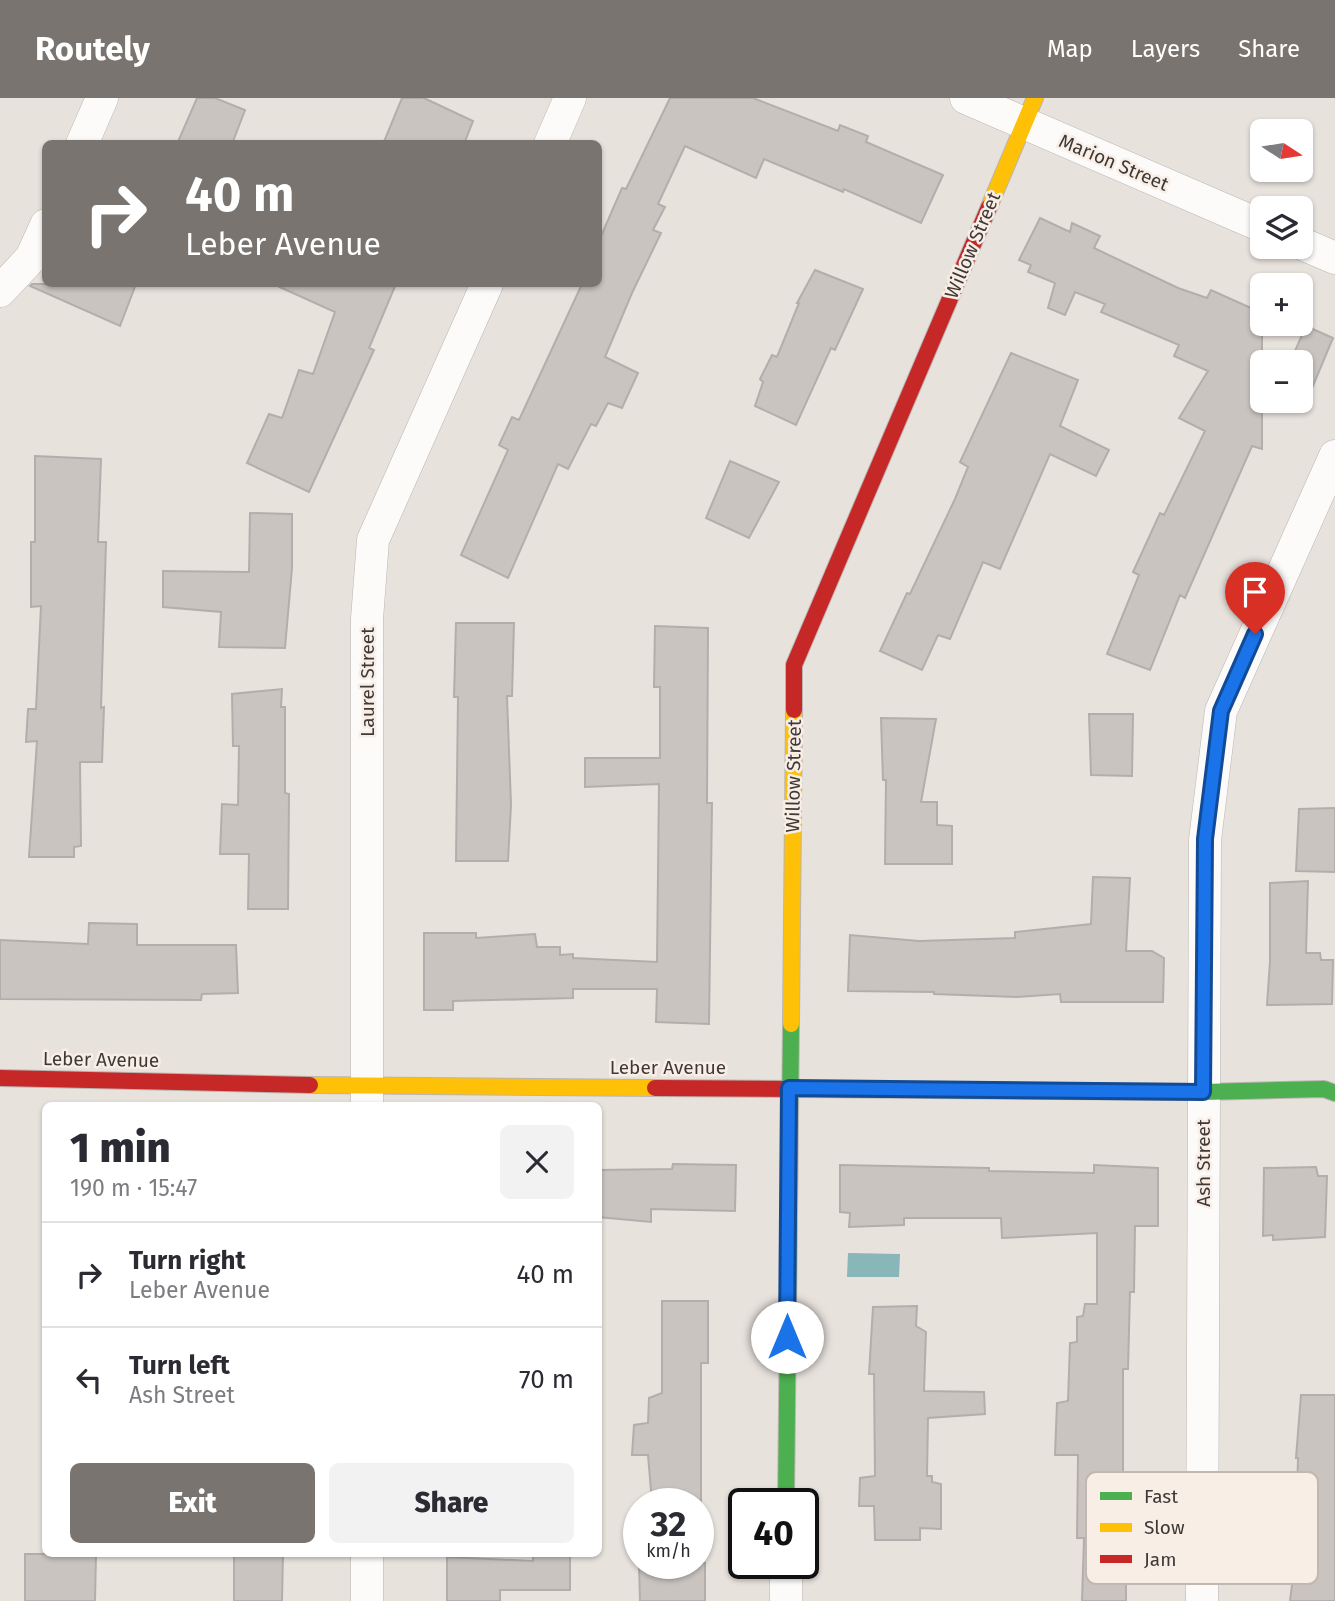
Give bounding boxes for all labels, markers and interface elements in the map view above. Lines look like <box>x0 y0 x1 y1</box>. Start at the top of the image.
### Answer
text: Routely <box>35 29 150 69</box>
text: Map <box>1047 35 1093 63</box>
text: Layers <box>1131 35 1200 63</box>
text: Share <box>1238 35 1300 63</box>
north arrow <box>1250 119 1312 182</box>
map controls <box>1250 119 1313 413</box>
street label: Marion Street <box>1056 129 1172 196</box>
text: 40 m <box>185 165 294 224</box>
icon: right <box>70 168 161 259</box>
street label: Willow Street <box>940 188 1005 302</box>
button: layers <box>1250 196 1313 259</box>
text: Leber Avenue <box>185 225 381 263</box>
button: + <box>1250 273 1313 336</box>
button: − <box>1250 350 1313 413</box>
pin <box>1225 562 1285 634</box>
icon: arrive <box>1236 573 1274 611</box>
street label: Laurel Street <box>356 627 379 737</box>
street label: Willow Street <box>781 719 806 833</box>
street label: Leber Avenue <box>43 1047 159 1072</box>
street label: Leber Avenue <box>610 1056 726 1079</box>
street label: Ash Street <box>1192 1119 1215 1207</box>
text: 1 min <box>70 1123 171 1173</box>
button: close <box>500 1125 574 1199</box>
text: 190 m · 15:47 <box>70 1174 197 1202</box>
text: Turn right <box>129 1245 246 1276</box>
icon: right <box>70 1256 108 1294</box>
text: 40 m <box>516 1259 574 1290</box>
text: Leber Avenue <box>129 1276 270 1304</box>
position arrow <box>750 1300 824 1374</box>
text: Turn left <box>129 1350 230 1381</box>
icon: left <box>70 1361 108 1399</box>
text: 70 m <box>519 1364 574 1395</box>
text: Ash Street <box>129 1381 235 1409</box>
button: Exit <box>70 1463 315 1543</box>
button: Share <box>329 1463 574 1543</box>
legend <box>1086 1472 1318 1584</box>
text: Fast <box>1144 1485 1178 1508</box>
speed limit sign: 40 <box>728 1488 819 1579</box>
text: 32 <box>651 1503 686 1545</box>
text: Slow <box>1144 1516 1185 1539</box>
text: km/h <box>646 1540 691 1562</box>
text: Jam <box>1144 1548 1176 1571</box>

